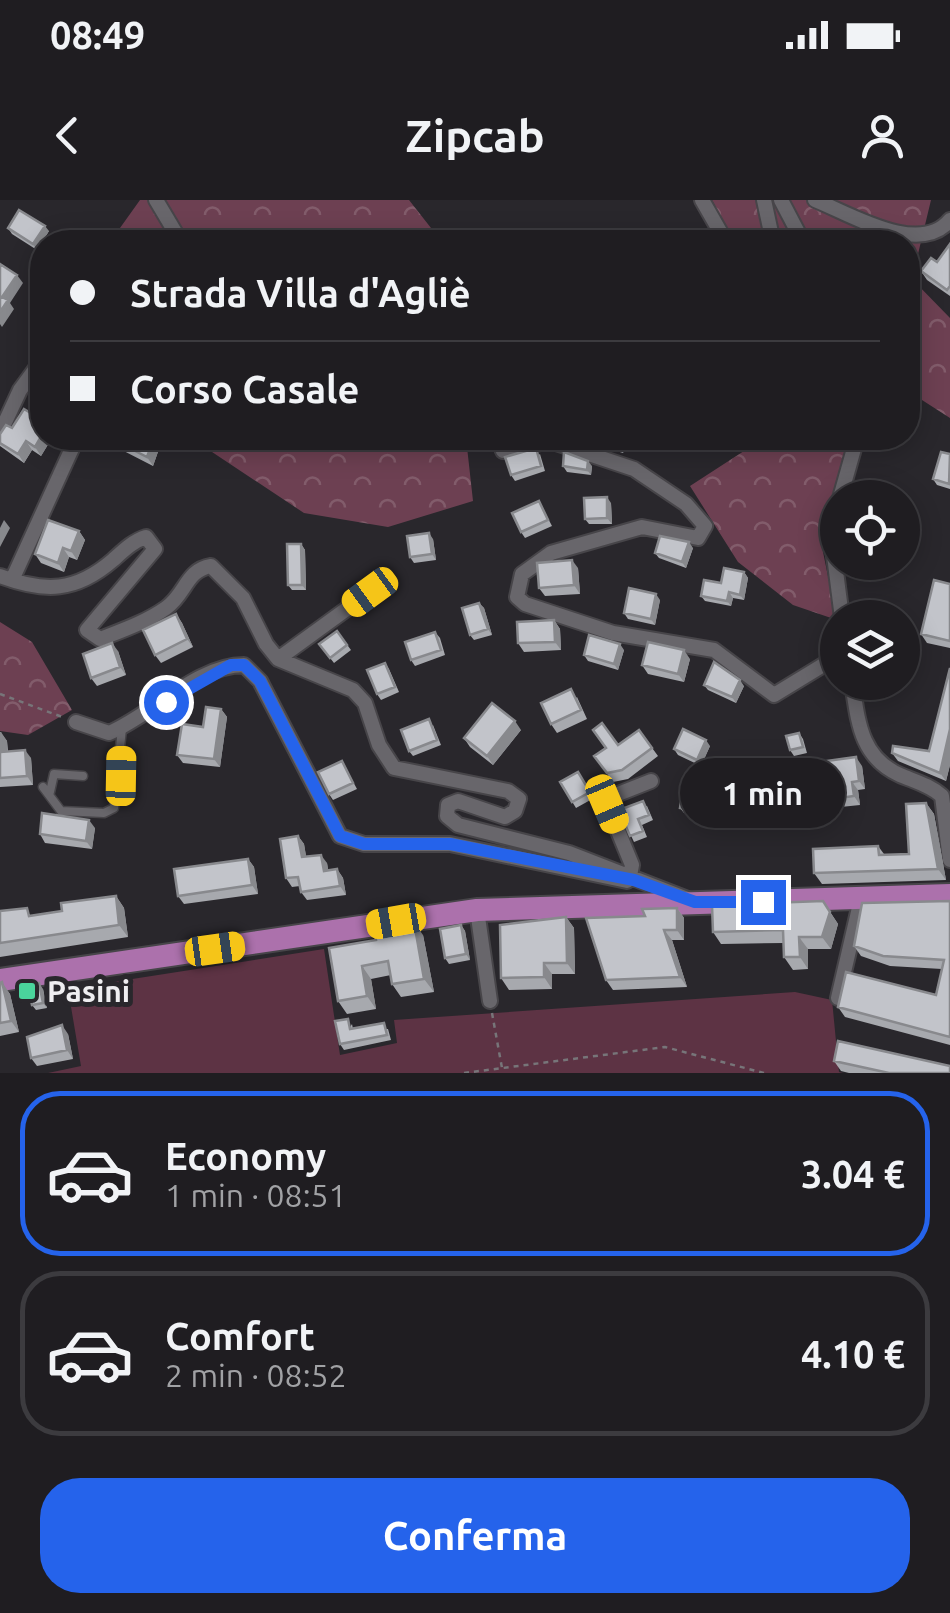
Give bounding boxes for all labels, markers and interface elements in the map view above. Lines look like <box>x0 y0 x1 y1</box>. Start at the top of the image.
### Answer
text: 08:49 <box>50 14 145 56</box>
icon: back <box>40 108 95 163</box>
icon: person <box>855 108 910 163</box>
text: Zipcab <box>405 110 545 161</box>
text: Strada Villa d'Agliè <box>130 272 471 314</box>
text: Corso Casale <box>130 368 359 410</box>
map controls <box>820 480 920 700</box>
button: locate <box>820 480 920 580</box>
car <box>337 562 403 622</box>
button: layers <box>820 600 920 700</box>
route start <box>144 680 189 725</box>
car <box>105 746 137 806</box>
callout: 1 min <box>680 757 846 827</box>
car <box>581 771 633 837</box>
text: 1 min <box>722 775 803 811</box>
route end <box>741 880 786 925</box>
car <box>364 901 428 941</box>
car <box>183 930 247 968</box>
place label: Pasini <box>47 974 130 1008</box>
marker: Pasini <box>16 980 38 1002</box>
icon: car <box>45 1129 135 1219</box>
text: Economy <box>165 1135 326 1177</box>
text: 3.04 € <box>801 1153 905 1195</box>
text: 1 min · 08:51 <box>165 1177 347 1213</box>
icon: car <box>45 1309 135 1399</box>
text: Comfort <box>165 1315 315 1357</box>
text: 4.10 € <box>801 1333 905 1375</box>
text: 2 min · 08:52 <box>165 1357 347 1393</box>
button: Conferma <box>40 1478 910 1593</box>

